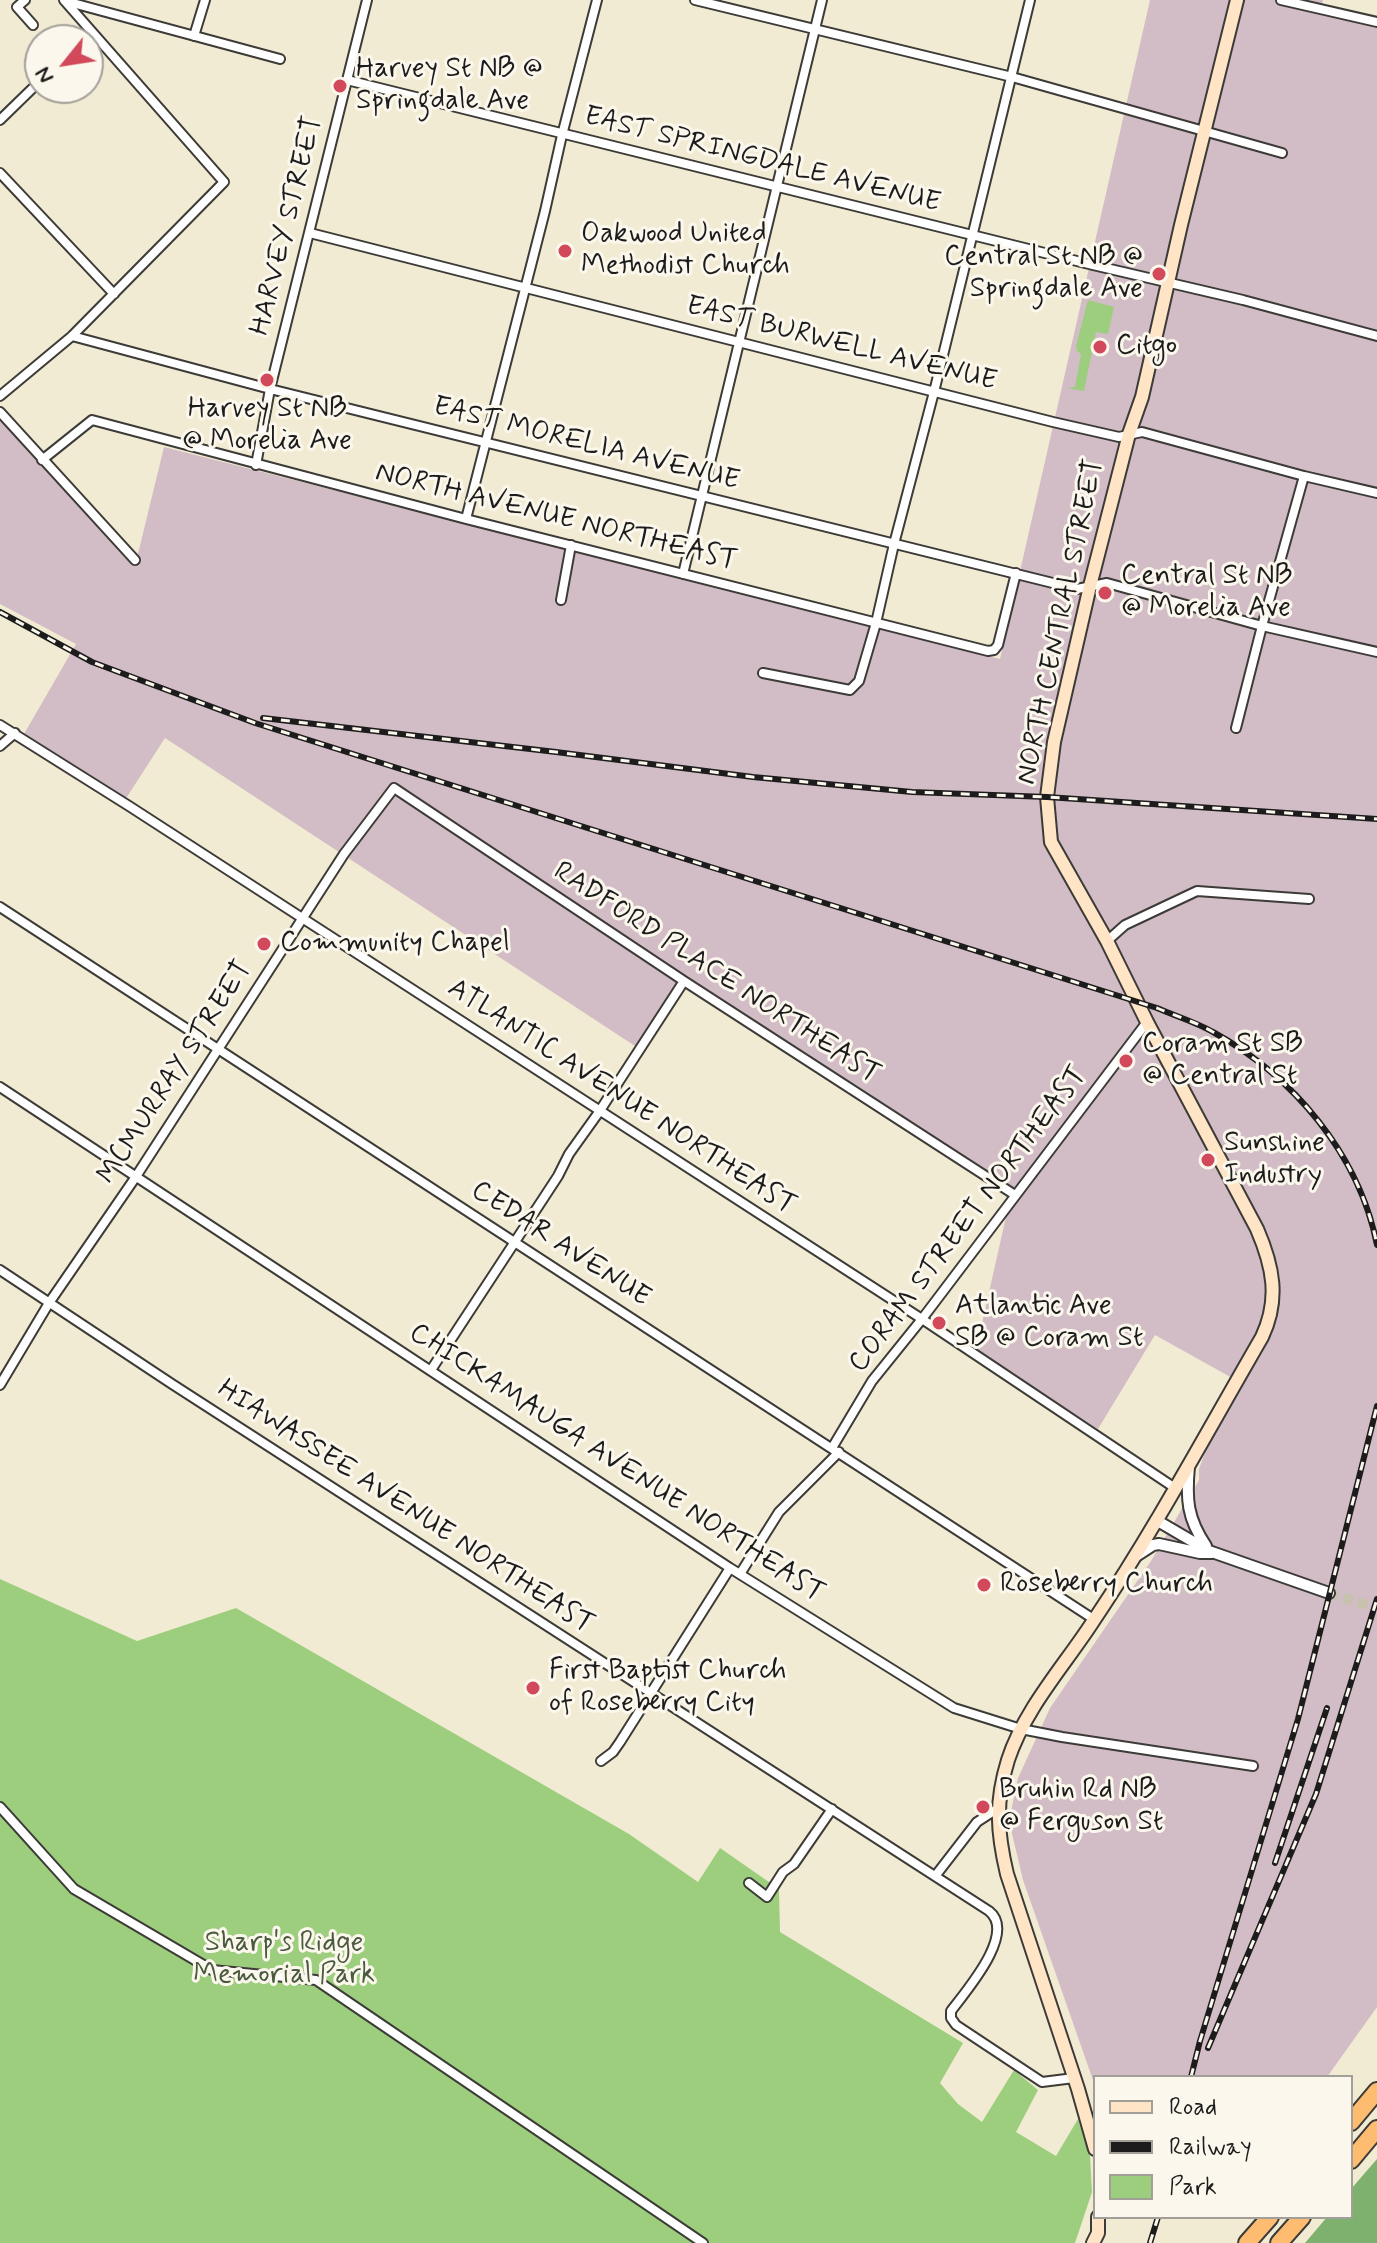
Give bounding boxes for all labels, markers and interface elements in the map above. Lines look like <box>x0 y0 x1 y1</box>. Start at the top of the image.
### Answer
north arrow <box>24 24 104 104</box>
place label: Harvey St NB @ Springdale Ave <box>356 53 543 119</box>
text: N <box>29 62 61 88</box>
marker: Harvey St NB @ Springdale Ave <box>331 77 349 95</box>
street label: EAST SPRINGDALE AVENUE <box>580 100 944 222</box>
street label: HARVEY STREET <box>245 113 331 339</box>
place label: Oakwood United Methodist Church <box>581 218 790 284</box>
place label: Central St NB @ Springdale Ave <box>944 241 1143 307</box>
marker: Oakwood United Methodist Church <box>556 242 574 260</box>
marker: Central St NB @ Springdale Ave <box>1150 265 1168 283</box>
street label: EAST BURWELL AVENUE <box>682 290 1000 400</box>
place label: Citgo <box>1116 330 1177 364</box>
marker: Citgo <box>1091 338 1109 356</box>
marker: Harvey St NB @ Morelia Ave <box>258 371 276 389</box>
street label: EAST MORELIA AVENUE <box>429 391 743 499</box>
place label: Harvey St NB @ Morelia Ave <box>182 393 352 459</box>
street label: NORTH CENTRAL STREET <box>1011 456 1113 788</box>
street label: NORTH AVENUE NORTHEAST <box>372 457 740 579</box>
place label: Central St NB @ Morelia Ave <box>1121 560 1292 626</box>
marker: Central St NB @ Morelia Ave <box>1096 584 1114 602</box>
street label: RADFORD PLACE NORTHEAST <box>546 856 886 1092</box>
place label: Community Chapel <box>280 927 510 961</box>
marker: Community Chapel <box>255 935 273 953</box>
street label: MCMURRAY STREET <box>91 955 261 1191</box>
street label: ATLANTIC AVENUE NORTHEAST <box>440 973 802 1223</box>
place label: Coram St SB @ Central St <box>1142 1028 1302 1094</box>
marker: Coram St SB @ Central St <box>1117 1052 1135 1070</box>
street label: CORAM STREET NORTHEAST <box>843 1060 1095 1380</box>
place label: Sunshine Industry <box>1224 1127 1325 1193</box>
marker: Sunshine Industry <box>1199 1151 1217 1169</box>
street label: CEDAR AVENUE <box>464 1174 656 1316</box>
place label: Atlantic Ave SB @ Coram St <box>955 1290 1143 1356</box>
marker: Atlantic Ave SB @ Coram St <box>930 1314 948 1332</box>
street label: CHICKAMAUGA AVENUE NORTHEAST <box>402 1317 830 1611</box>
street label: HIAWASSEE AVENUE NORTHEAST <box>210 1373 600 1643</box>
place label: Roseberry Church <box>1000 1568 1213 1602</box>
marker: Roseberry Church <box>975 1576 993 1594</box>
place label: First Baptist Church of Roseberry City <box>549 1655 786 1721</box>
marker: First Baptist Church of Roseberry City <box>524 1679 542 1697</box>
place label: Bruhin Rd NB @ Ferguson St <box>999 1774 1164 1840</box>
marker: Bruhin Rd NB @ Ferguson St <box>974 1798 992 1816</box>
park label: Sharp's Ridge Memorial Park <box>193 1927 375 1993</box>
legend <box>1093 2075 1353 2219</box>
text: Road <box>1169 2092 1217 2123</box>
text: Railway <box>1169 2132 1252 2163</box>
text: Park <box>1169 2172 1217 2203</box>

